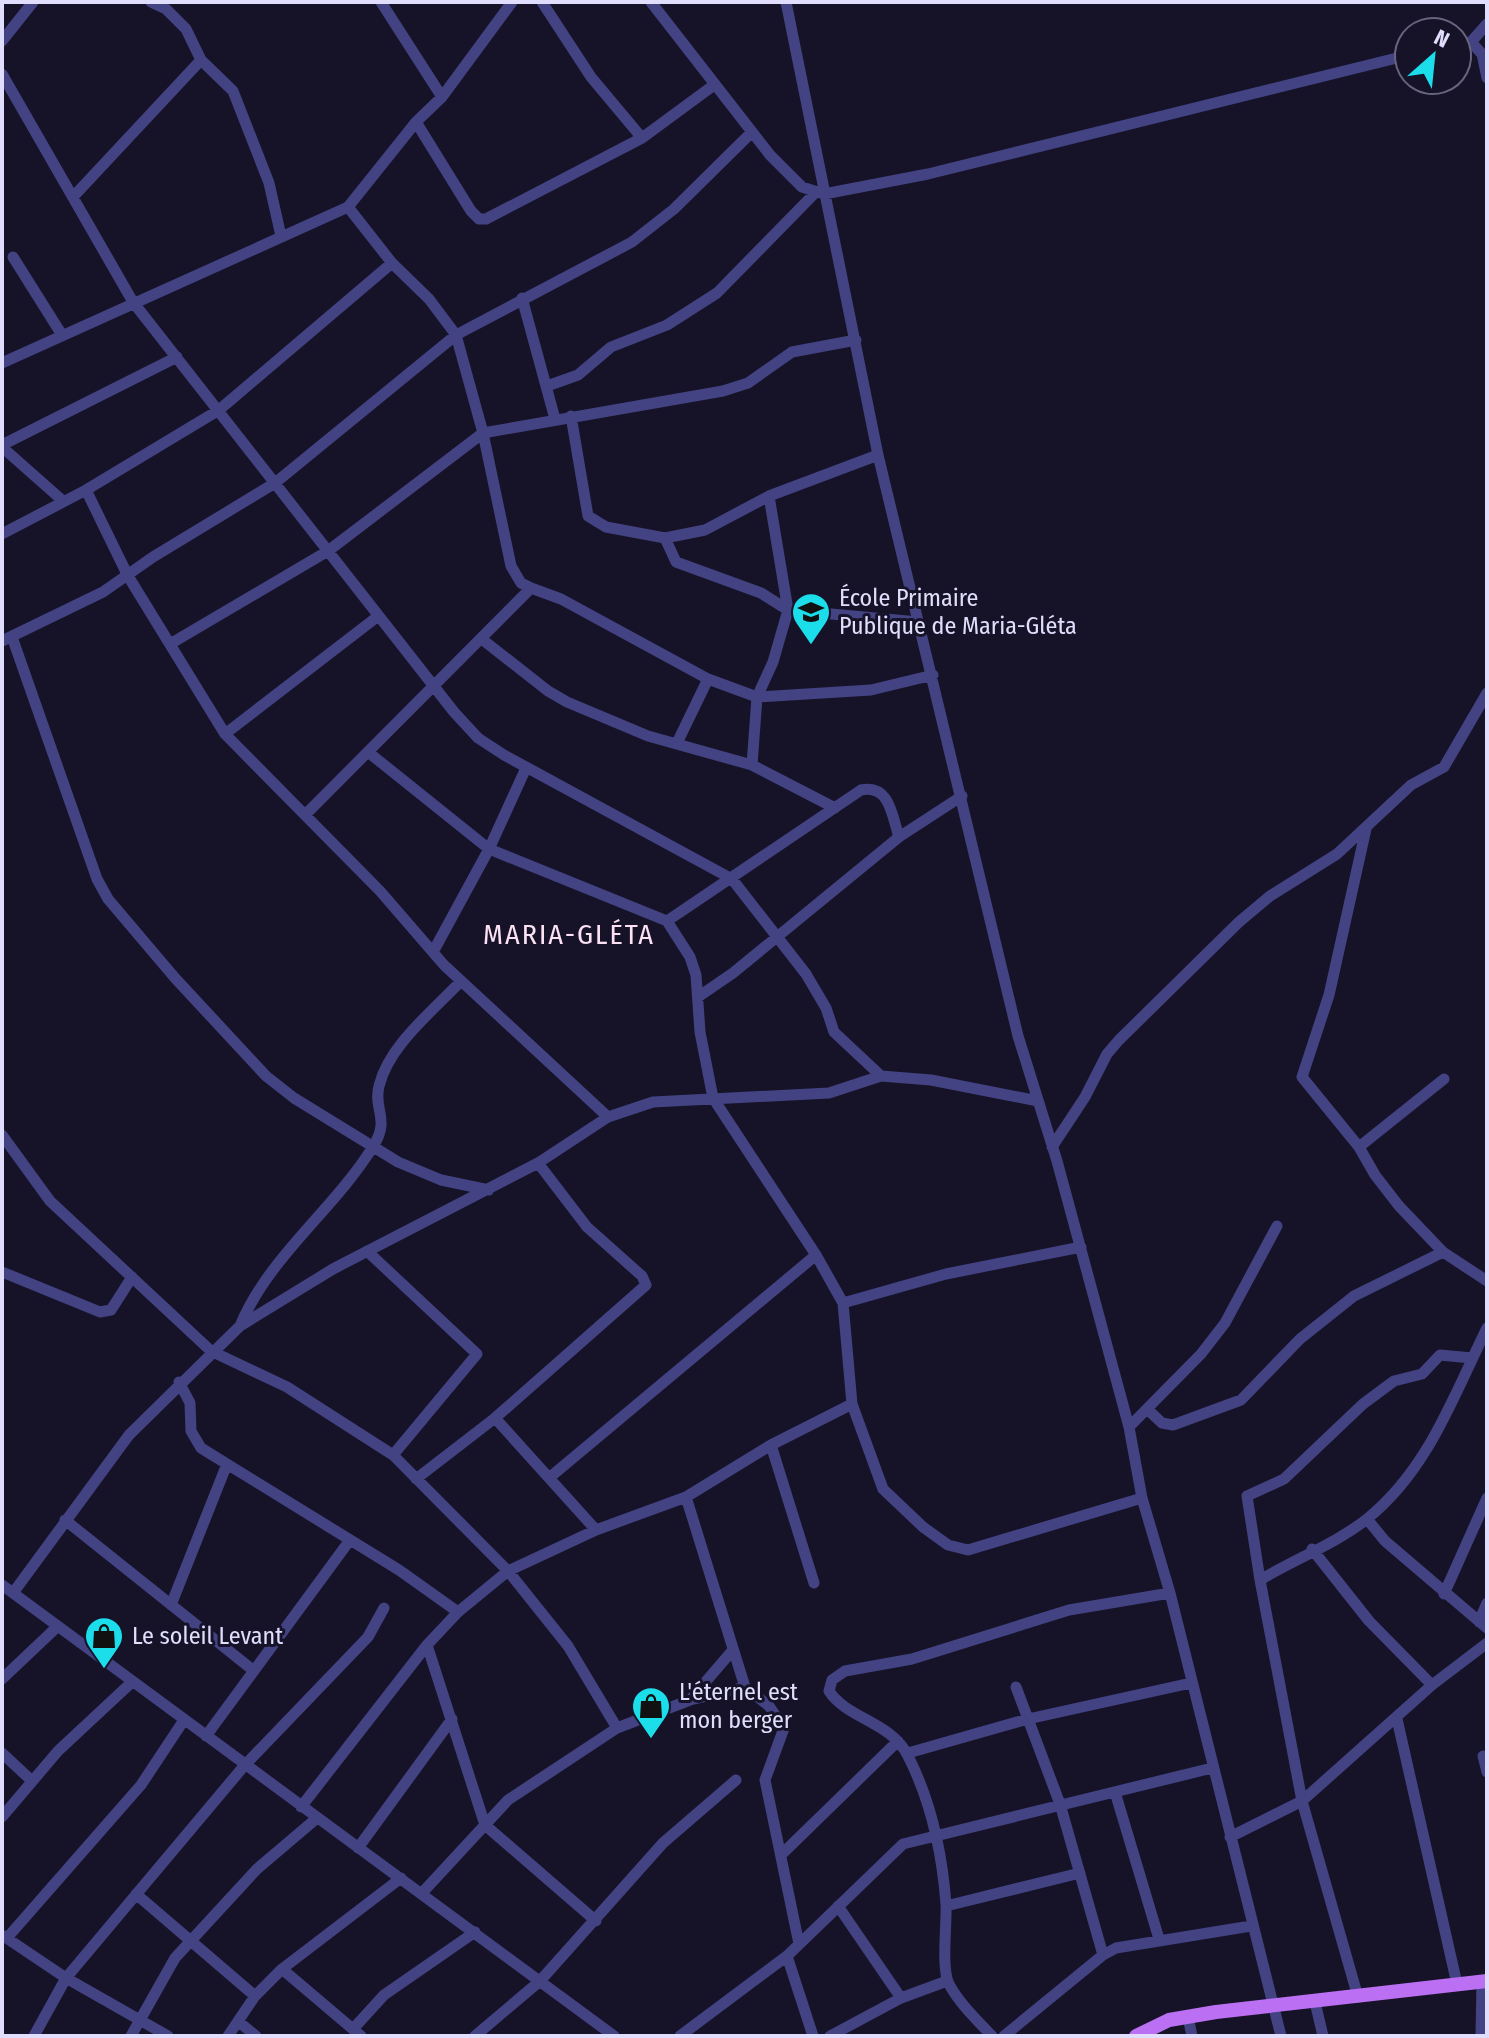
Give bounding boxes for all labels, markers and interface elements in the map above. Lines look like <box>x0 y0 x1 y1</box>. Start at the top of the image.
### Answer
north arrow <box>1393 16 1473 96</box>
text: N <box>1430 24 1454 54</box>
place label: École Primaire Publique de Maria-Gléta <box>839 583 1077 640</box>
school or university icon: École Primaire Publique de Maria-Gléta <box>790 591 832 646</box>
district label: MARIA-GLÉTA <box>483 918 655 951</box>
shop icon: Le soleil Levant <box>83 1615 125 1670</box>
place label: Le soleil Levant <box>132 1622 283 1650</box>
place label: L'éternel est mon berger <box>679 1678 798 1734</box>
shop icon: L'éternel est mon berger <box>630 1685 672 1740</box>

